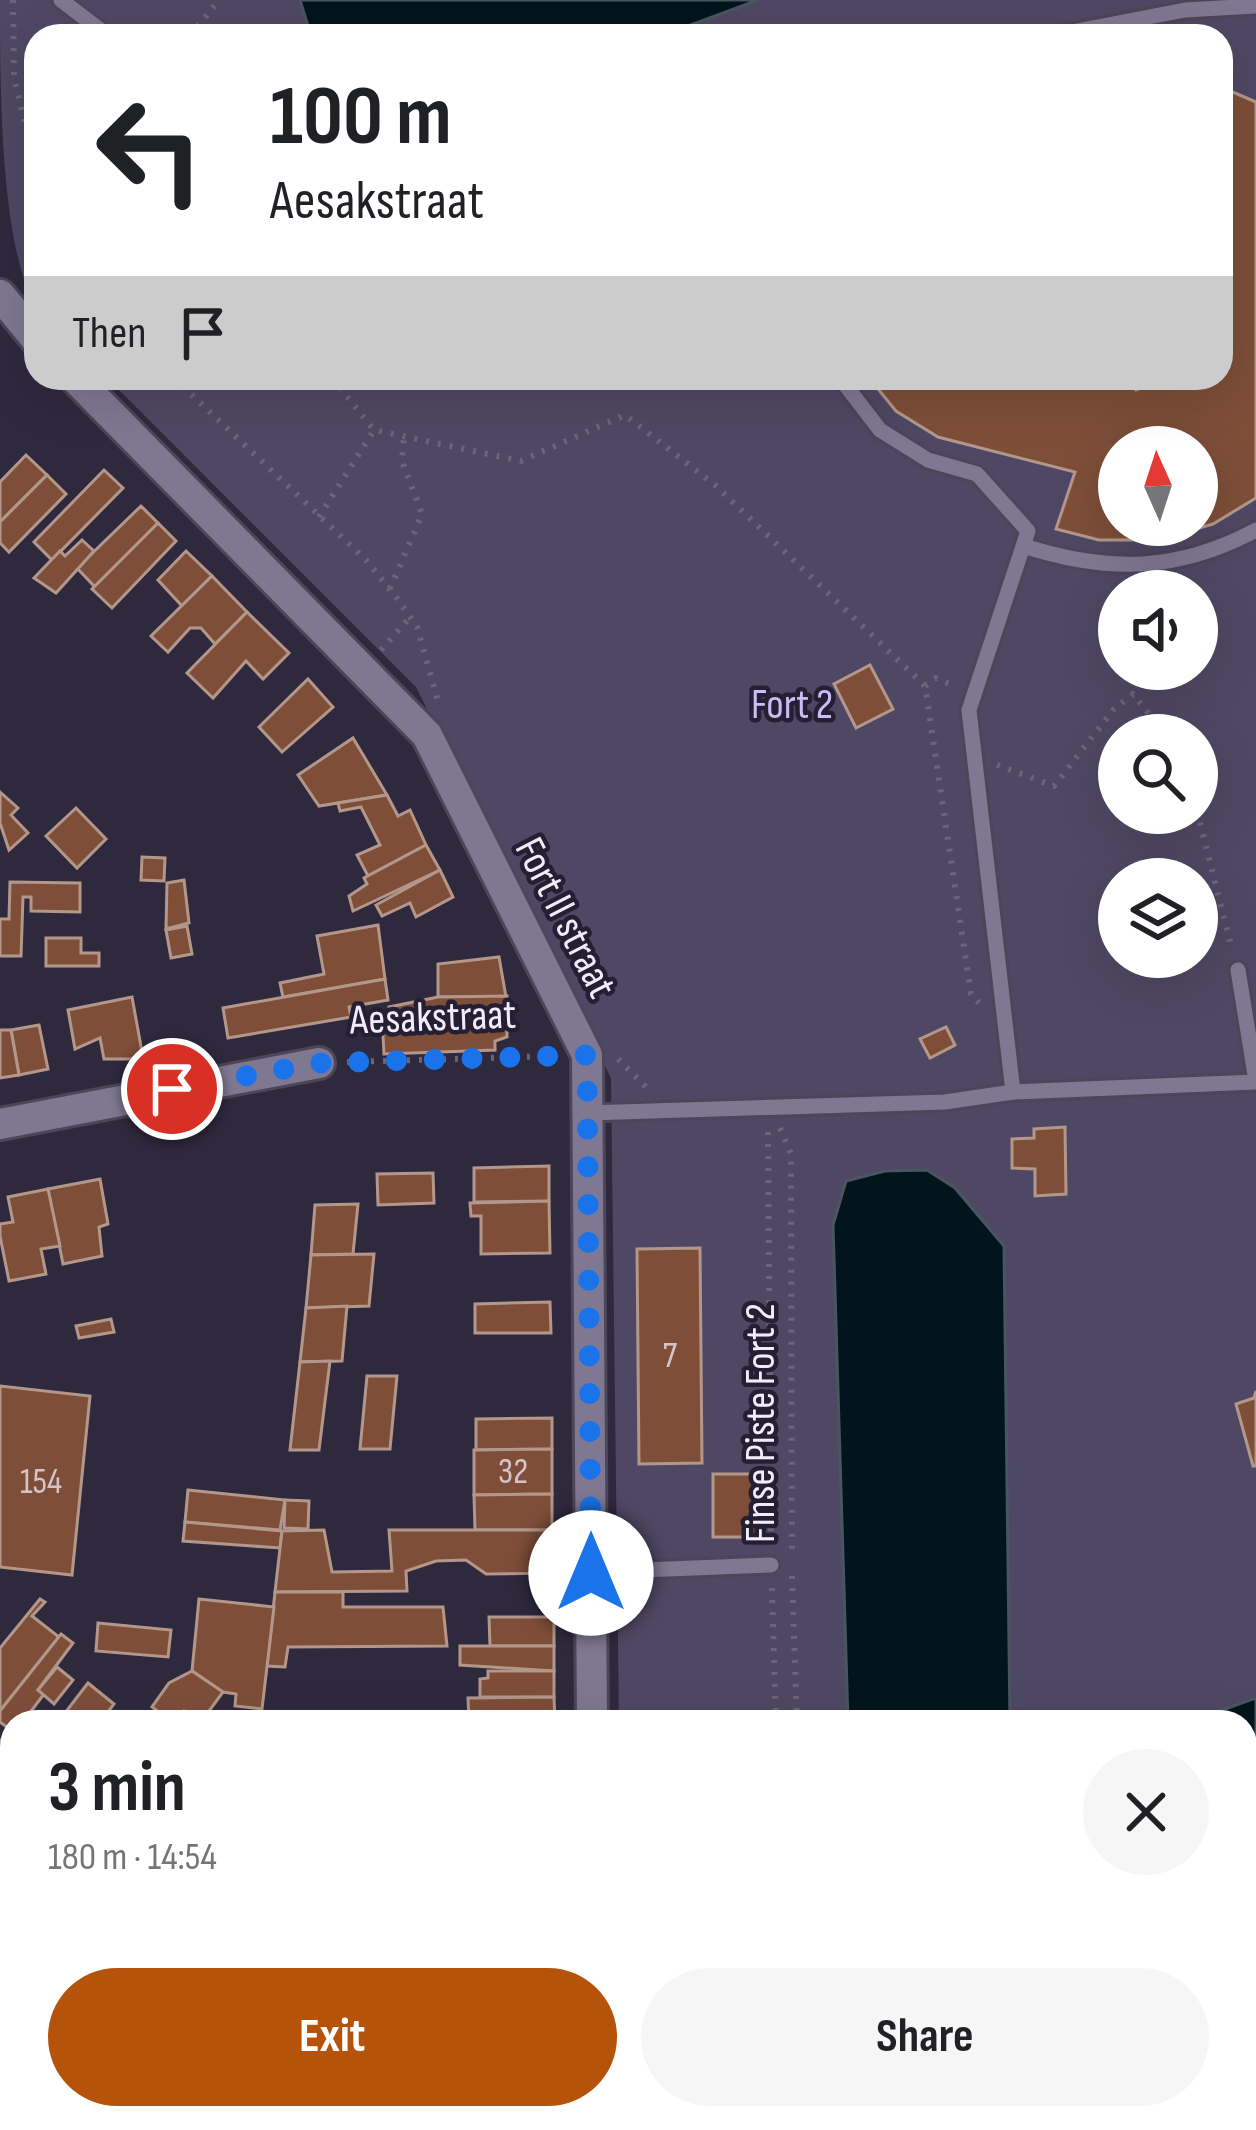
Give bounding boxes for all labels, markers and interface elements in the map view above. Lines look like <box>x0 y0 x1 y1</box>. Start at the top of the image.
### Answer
text: 100 m <box>270 67 452 168</box>
icon: left <box>72 72 228 228</box>
text: Aesakstraat <box>270 169 484 234</box>
icon: arrive <box>170 300 236 366</box>
text: Then <box>72 306 146 361</box>
north arrow <box>1098 426 1218 546</box>
map controls <box>1098 426 1218 978</box>
button: sound <box>1098 570 1218 690</box>
park label: Fort 2 <box>751 680 833 731</box>
button: search <box>1098 714 1218 834</box>
street label: Fort II straat <box>503 829 627 1007</box>
button: layers <box>1098 858 1218 978</box>
street label: Aesakstraat <box>348 990 517 1046</box>
pin <box>121 1038 223 1140</box>
icon: arrive <box>139 1056 205 1122</box>
street label: Finse Piste Fort 2 <box>736 1303 787 1543</box>
house number: 7 <box>663 1335 678 1378</box>
house number: 32 <box>498 1451 528 1494</box>
house number: 154 <box>20 1461 62 1504</box>
position arrow <box>528 1510 654 1636</box>
text: 3 min <box>48 1745 186 1832</box>
button: close <box>1083 1749 1209 1875</box>
text: 180 m · 14:54 <box>48 1834 217 1881</box>
button: Exit <box>48 1968 617 2106</box>
button: Share <box>641 1968 1209 2106</box>

